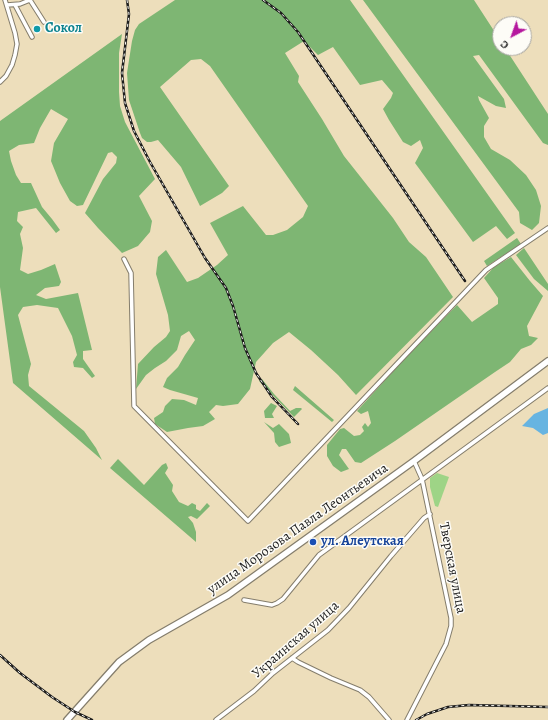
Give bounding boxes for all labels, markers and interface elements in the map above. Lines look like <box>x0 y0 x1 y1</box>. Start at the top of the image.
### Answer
north arrow <box>492 16 532 56</box>
place label: Сокол <box>45 21 82 37</box>
marker: Сокол <box>32 24 42 34</box>
text: С <box>497 37 512 53</box>
street label: улица Морозова Павла Леонтьевича <box>204 460 392 598</box>
street label: Тверская улица <box>435 521 469 615</box>
place label: ул. Алеутская <box>321 534 404 550</box>
marker: ул. Алеутская <box>308 537 318 547</box>
street label: Украинская улица <box>249 598 343 682</box>

